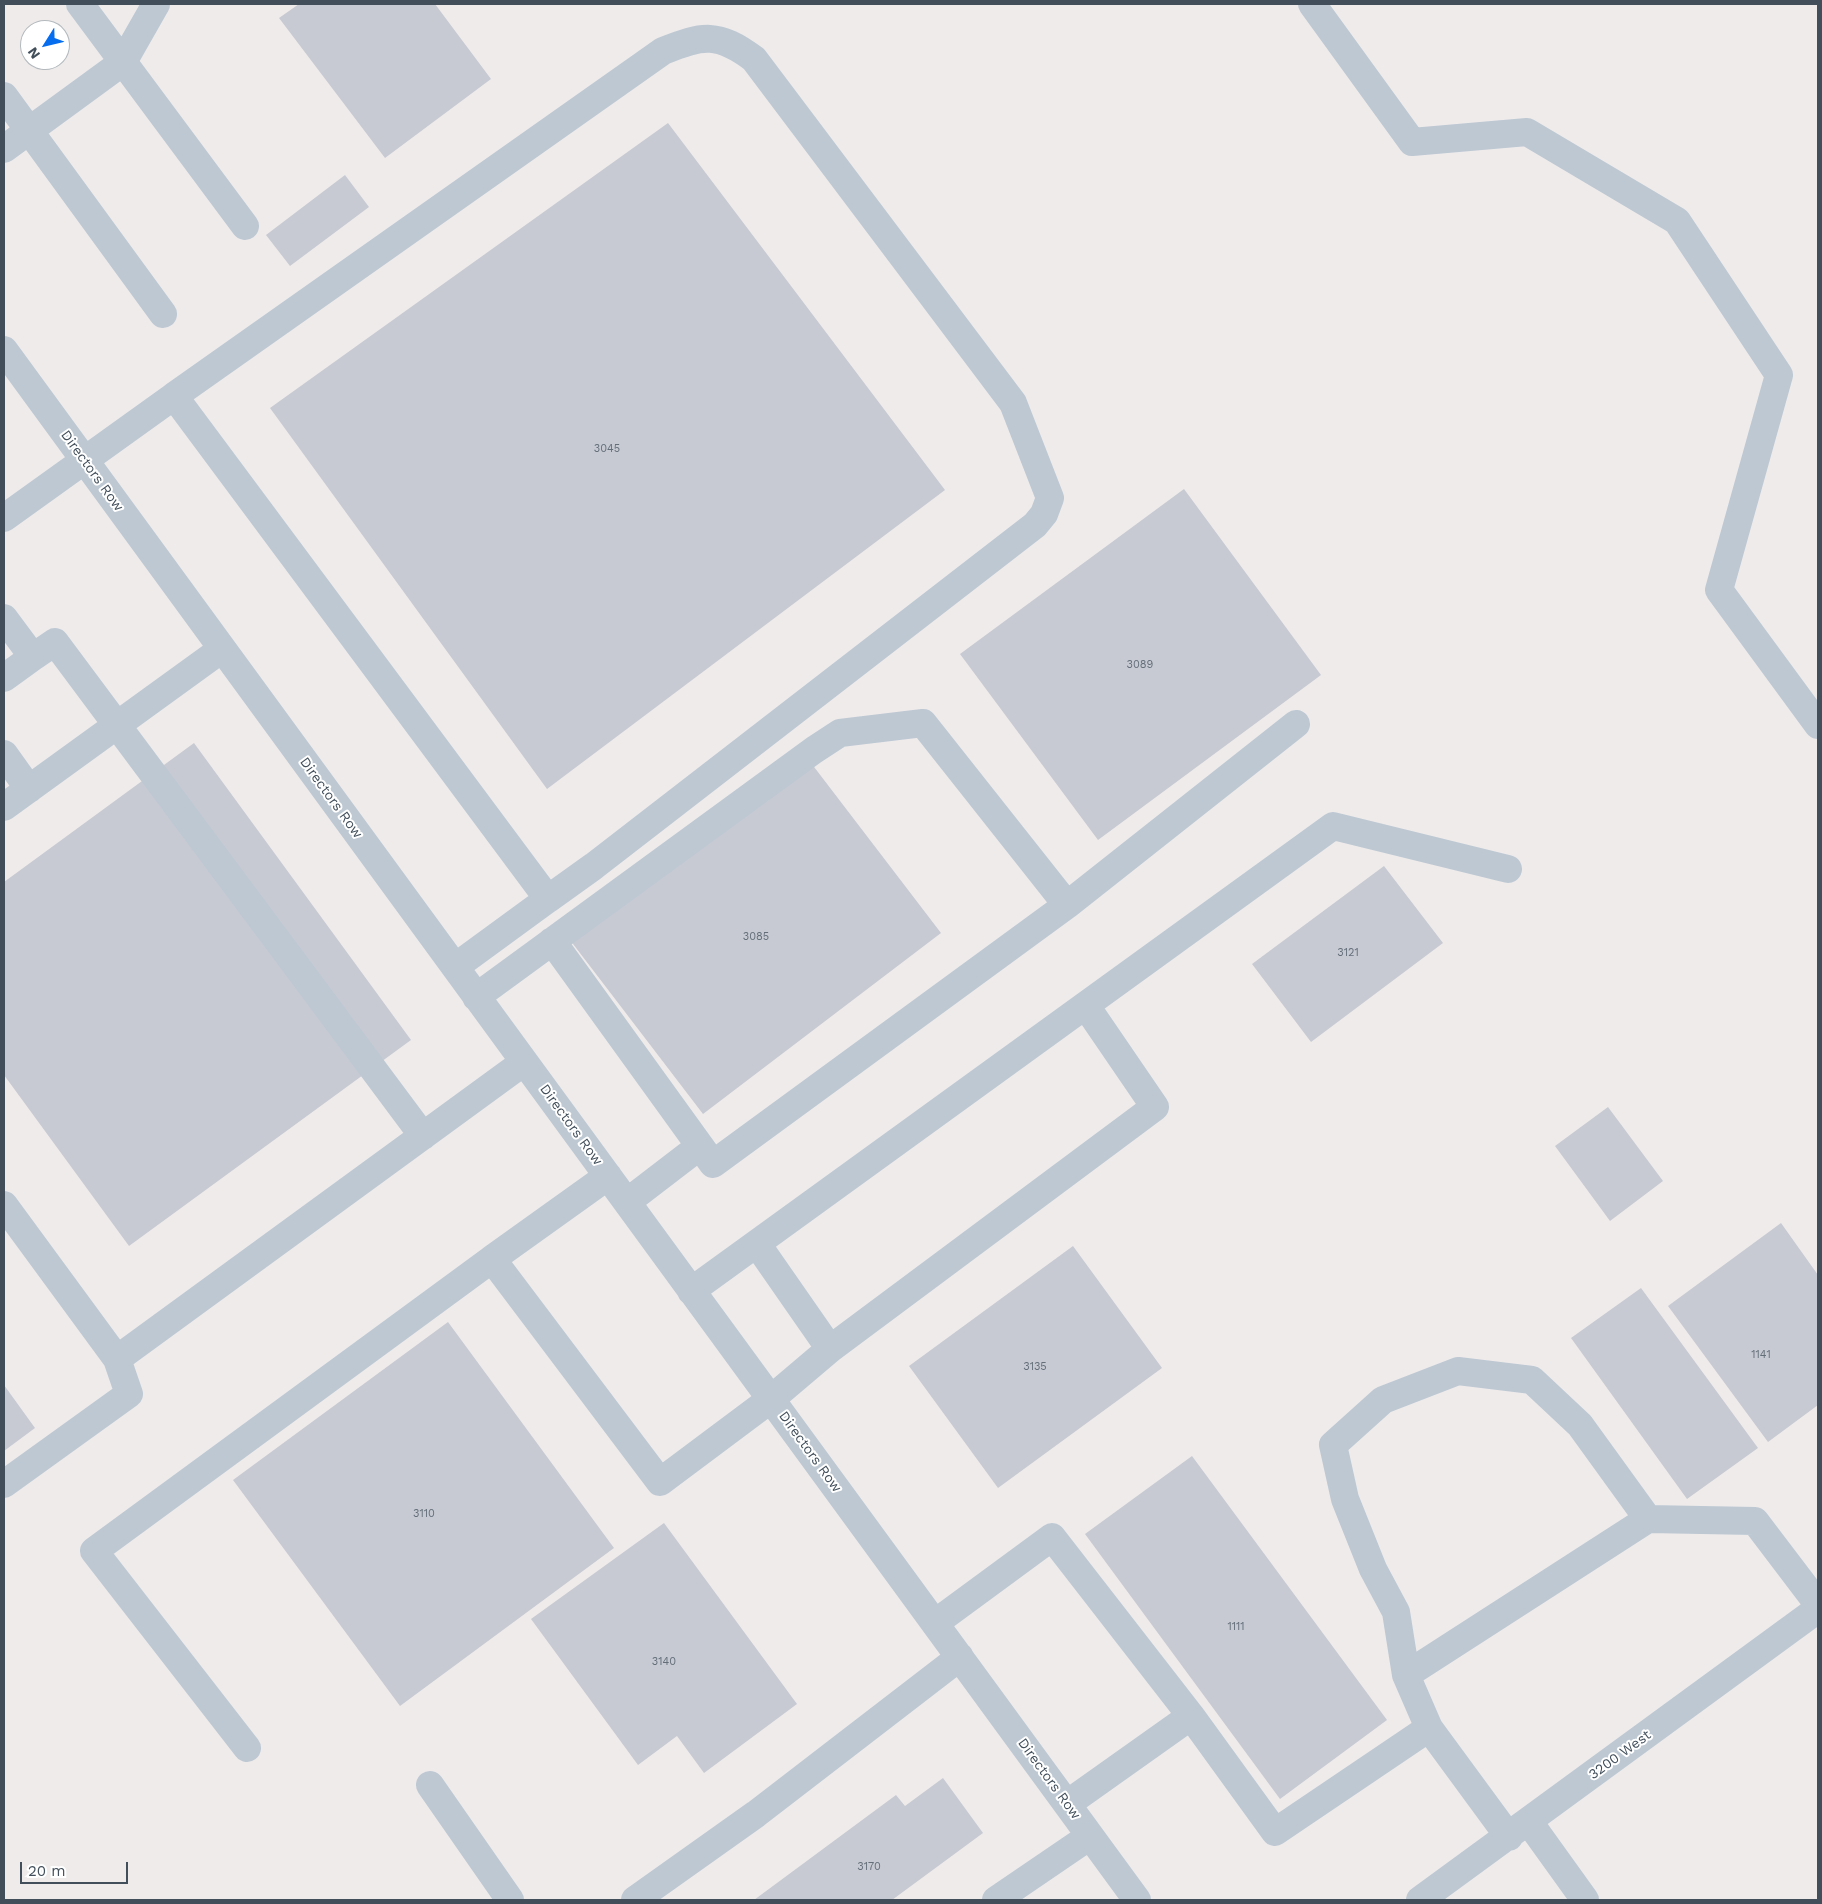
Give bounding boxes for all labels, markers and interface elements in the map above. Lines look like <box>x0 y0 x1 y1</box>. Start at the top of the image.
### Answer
north arrow <box>20 20 70 70</box>
text: N <box>24 44 43 62</box>
street label: Directors Row <box>57 427 127 515</box>
house number: 3045 <box>594 442 620 456</box>
house number: 3089 <box>1127 658 1153 672</box>
street label: Directors Row <box>296 754 366 842</box>
house number: 3085 <box>743 930 769 944</box>
house number: 3121 <box>1337 946 1359 960</box>
street label: Directors Row <box>536 1081 606 1169</box>
house number: 1141 <box>1751 1348 1771 1362</box>
house number: 3135 <box>1023 1360 1047 1374</box>
street label: Directors Row <box>775 1408 845 1496</box>
house number: 3110 <box>413 1507 435 1521</box>
house number: 1111 <box>1227 1620 1245 1634</box>
house number: 3140 <box>652 1655 676 1669</box>
street label: 3200 West <box>1586 1727 1654 1783</box>
street label: Directors Row <box>1014 1735 1084 1823</box>
scale bar <box>22 1852 130 1884</box>
house number: 3170 <box>857 1860 881 1874</box>
text: 20 m <box>28 1862 66 1880</box>

